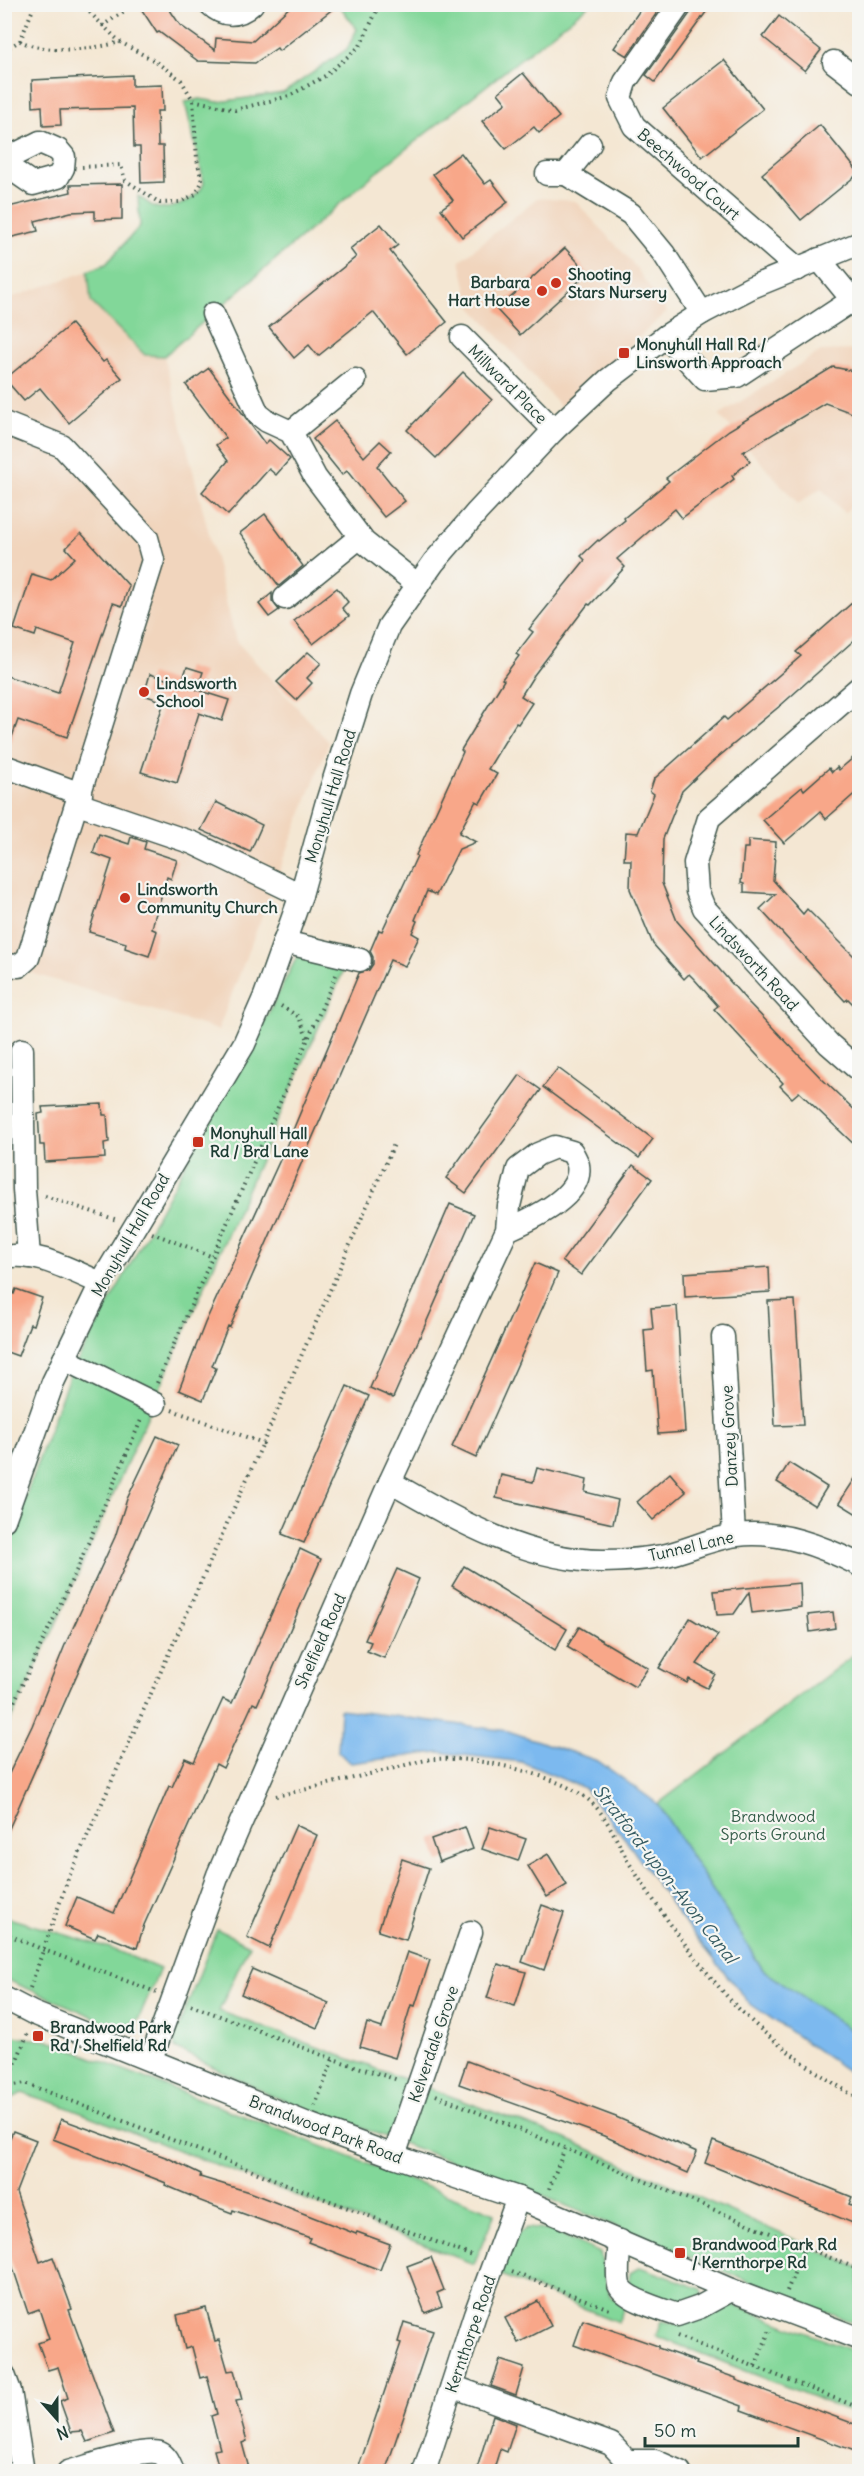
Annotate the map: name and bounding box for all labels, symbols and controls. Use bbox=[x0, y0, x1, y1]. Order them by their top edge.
street label: Beechwood Court bbox=[634, 124, 745, 224]
place label: Shooting Stars Nursery bbox=[568, 264, 667, 303]
place label: Barbara Hart House bbox=[448, 272, 530, 310]
marker: Shooting Stars Nursery bbox=[549, 276, 563, 290]
marker: Barbara Hart House bbox=[535, 284, 549, 298]
place label: Monyhull Hall Rd / Linsworth Approach bbox=[636, 334, 782, 373]
street label: Millward Place bbox=[464, 340, 552, 428]
marker: Monyhull Hall Rd / Linsworth Approach bbox=[617, 346, 631, 360]
place label: Lindsworth School bbox=[156, 673, 237, 711]
marker: Lindsworth School bbox=[137, 685, 151, 699]
street label: Monyhull Hall Road bbox=[300, 727, 360, 865]
place label: Lindsworth Community Church bbox=[137, 879, 278, 918]
marker: Lindsworth Community Church bbox=[118, 891, 132, 905]
street label: Lindsworth Road bbox=[705, 911, 803, 1015]
place label: Monyhull Hall Rd / Brd Lane bbox=[210, 1123, 309, 1161]
marker: Monyhull Hall Rd / Brd Lane bbox=[191, 1135, 205, 1149]
street label: Monyhull Hall Road bbox=[87, 1170, 173, 1300]
street label: Danzey Grove bbox=[716, 1385, 742, 1487]
street label: Tunnel Lane bbox=[646, 1526, 736, 1566]
street label: Shelfield Road bbox=[290, 1590, 350, 1692]
water label: Stratford-upon-Avon Canal bbox=[588, 1780, 744, 1970]
park label: Brandwood Sports Ground bbox=[721, 1806, 825, 1844]
street label: Kelverdale Grove bbox=[404, 1983, 462, 2105]
place label: Brandwood Park Rd / Shelfield Rd bbox=[50, 2017, 171, 2055]
marker: Brandwood Park Rd / Shelfield Rd bbox=[31, 2029, 45, 2043]
street label: Brandwood Park Road bbox=[246, 2090, 406, 2168]
place label: Brandwood Park Rd / Kernthorpe Rd bbox=[692, 2234, 837, 2273]
marker: Brandwood Park Rd / Kernthorpe Rd bbox=[673, 2246, 687, 2260]
street label: Kernthorpe Road bbox=[441, 2273, 499, 2395]
north arrow bbox=[27, 2389, 87, 2449]
scale bar bbox=[645, 2410, 798, 2448]
text: 50 m bbox=[654, 2419, 696, 2442]
text: N bbox=[54, 2422, 71, 2444]

